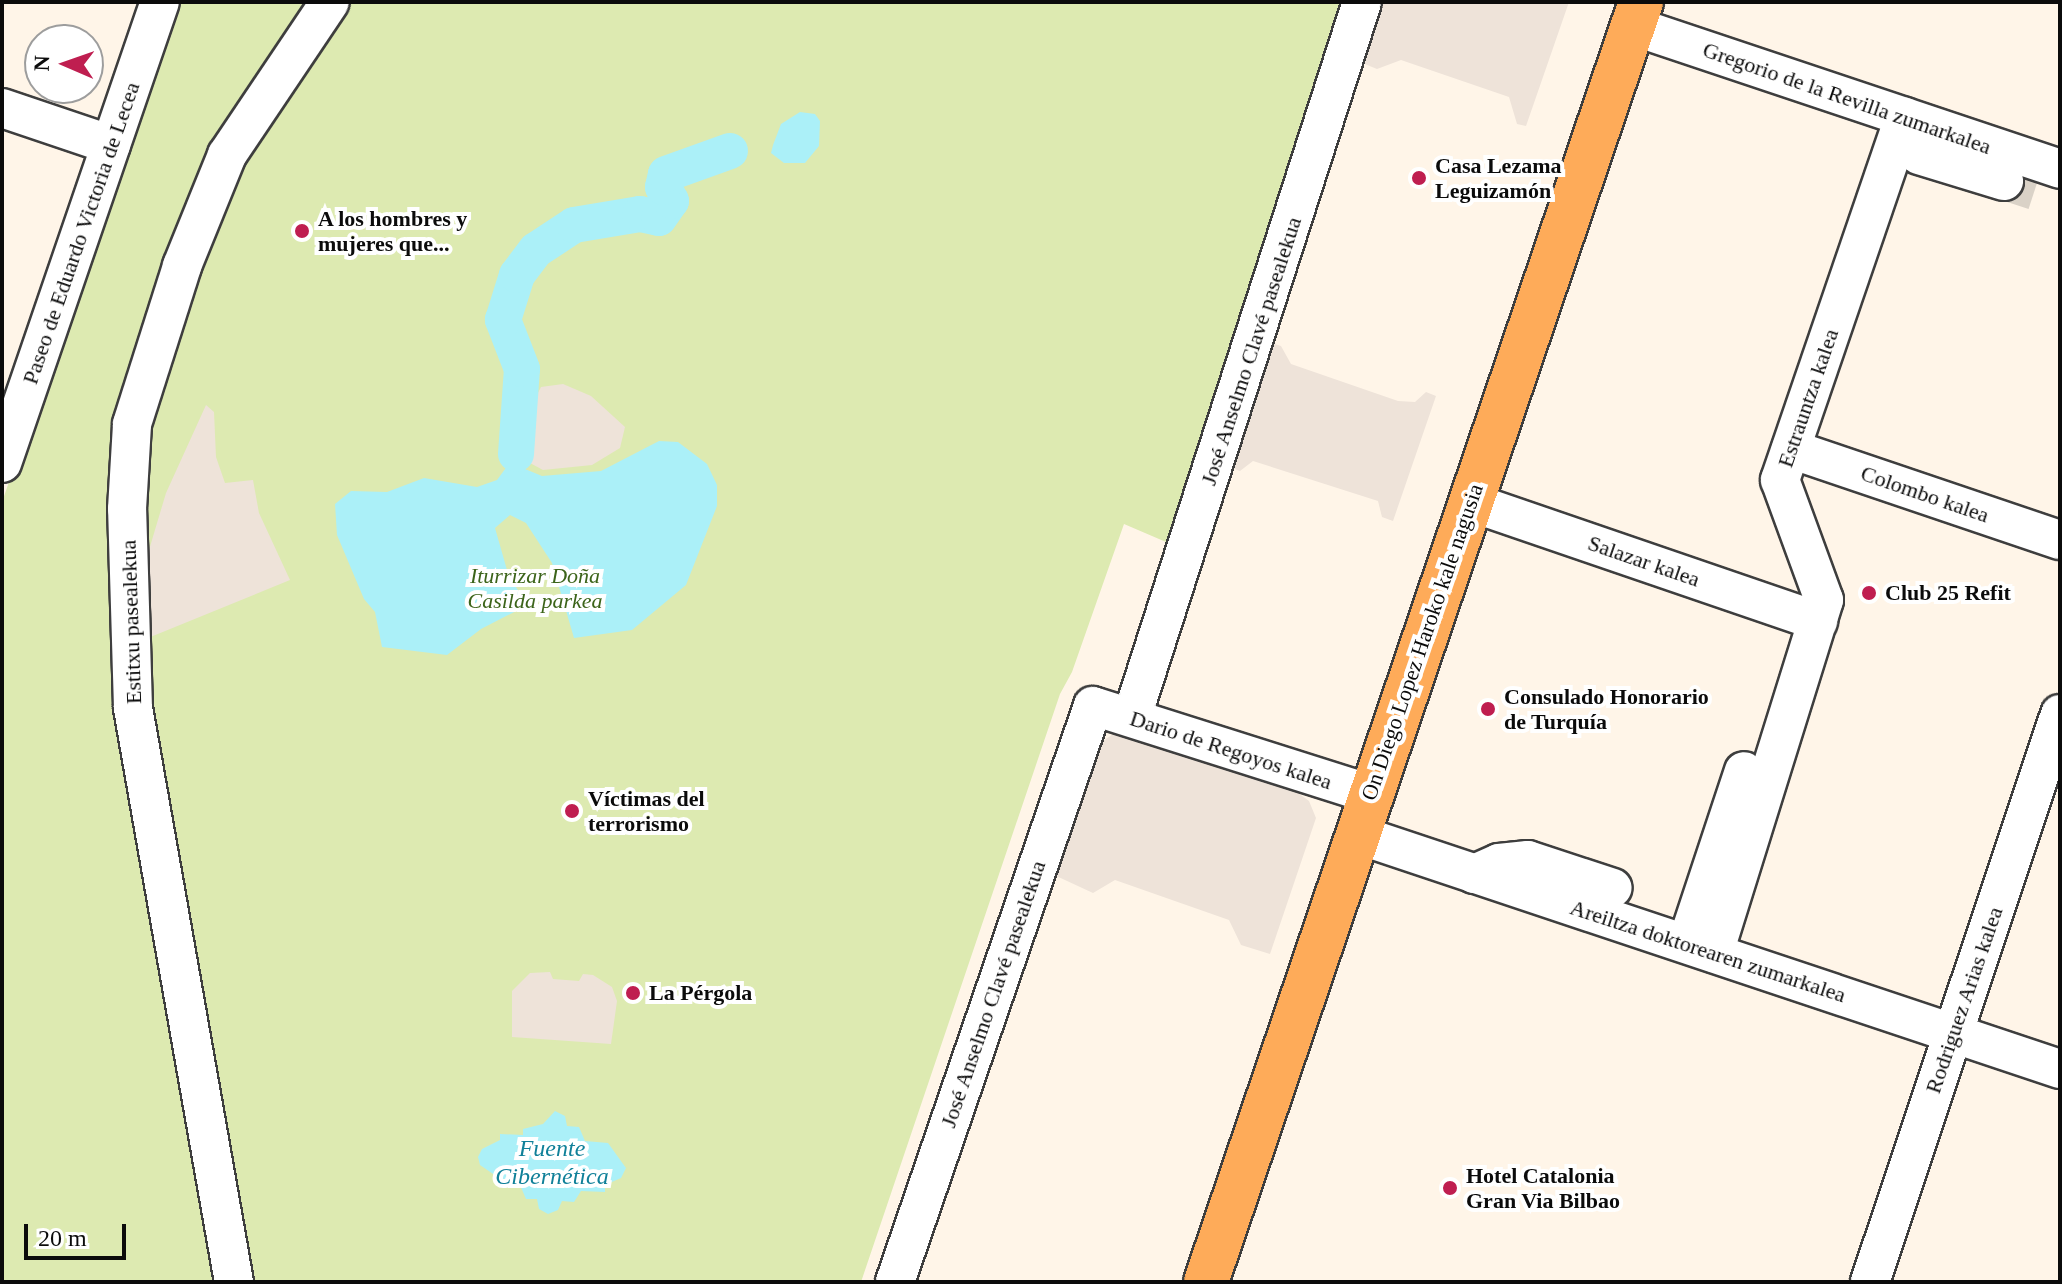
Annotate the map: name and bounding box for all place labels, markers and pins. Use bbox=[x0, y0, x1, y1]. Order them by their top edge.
place label: Casa Lezama Leguizamón bbox=[1435, 152, 1561, 204]
marker: Casa Lezama Leguizamón bbox=[1410, 169, 1428, 187]
place label: A los hombres y mujeres que... bbox=[318, 205, 469, 256]
marker: A los hombres y mujeres que... bbox=[293, 222, 311, 240]
place label: Club 25 Refit bbox=[1885, 580, 2011, 606]
marker: Club 25 Refit bbox=[1860, 584, 1878, 602]
place label: Consulado Honorario de Turquía bbox=[1504, 683, 1709, 734]
marker: Consulado Honorario de Turquía bbox=[1479, 700, 1497, 718]
place label: Víctimas del terrorismo bbox=[588, 785, 705, 836]
marker: Víctimas del terrorismo bbox=[563, 802, 581, 820]
place label: La Pérgola bbox=[649, 980, 752, 1006]
marker: La Pérgola bbox=[624, 984, 642, 1002]
place label: Hotel Catalonia Gran Via Bilbao bbox=[1466, 1162, 1620, 1214]
marker: Hotel Catalonia Gran Via Bilbao bbox=[1441, 1179, 1459, 1197]

